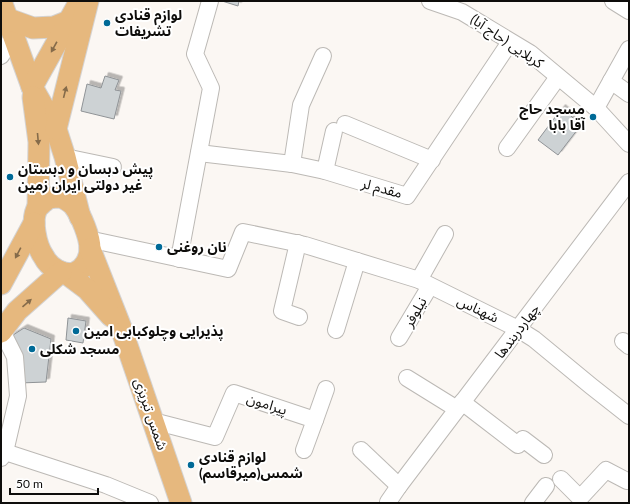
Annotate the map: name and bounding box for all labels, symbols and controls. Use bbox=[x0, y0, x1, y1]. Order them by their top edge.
place label: لوازم قنادی تشریفات bbox=[115, 6, 182, 40]
street label: کربلایی (حاج آبا) bbox=[466, 10, 547, 74]
marker: لوازم قنادی تشریفات bbox=[102, 18, 112, 28]
one-way arrow bbox=[50, 41, 57, 53]
one-way arrow bbox=[63, 85, 69, 98]
place label: مسجد حاج آقا بابا bbox=[519, 100, 585, 133]
marker: مسجد حاج آقا بابا bbox=[588, 112, 598, 122]
one-way arrow bbox=[35, 133, 42, 145]
place label: پیش دبسان و دبستان غیر دولتی ایران زمین bbox=[18, 160, 153, 194]
marker: پیش دبسان و دبستان غیر دولتی ایران زمین bbox=[5, 172, 15, 182]
street label: مقدم لر bbox=[358, 174, 404, 204]
place label: نان روغنی bbox=[167, 238, 227, 256]
marker: نان روغنی bbox=[154, 242, 164, 252]
one-way arrow bbox=[14, 247, 21, 259]
street label: شهناس bbox=[454, 291, 502, 327]
street label: نیلوفر bbox=[399, 294, 431, 331]
one-way arrow bbox=[21, 298, 32, 307]
street label: چهاردربندها bbox=[491, 300, 544, 362]
place label: پذیرایی وچلوکبابی امین bbox=[84, 322, 224, 341]
marker: پذیرایی وچلوکبابی امین bbox=[71, 326, 81, 336]
place label: مسجد شکلی bbox=[40, 340, 119, 357]
marker: مسجد شکلی bbox=[27, 344, 37, 354]
street label: شمس تبریزی bbox=[130, 376, 172, 452]
street label: پیرامون bbox=[244, 389, 290, 420]
place label: لوازم قنادی شمس(میرقاسم) bbox=[199, 448, 303, 484]
marker: لوازم قنادی شمس(میرقاسم) bbox=[186, 460, 196, 470]
scale bar bbox=[10, 470, 98, 496]
text: 50 m bbox=[16, 476, 43, 491]

